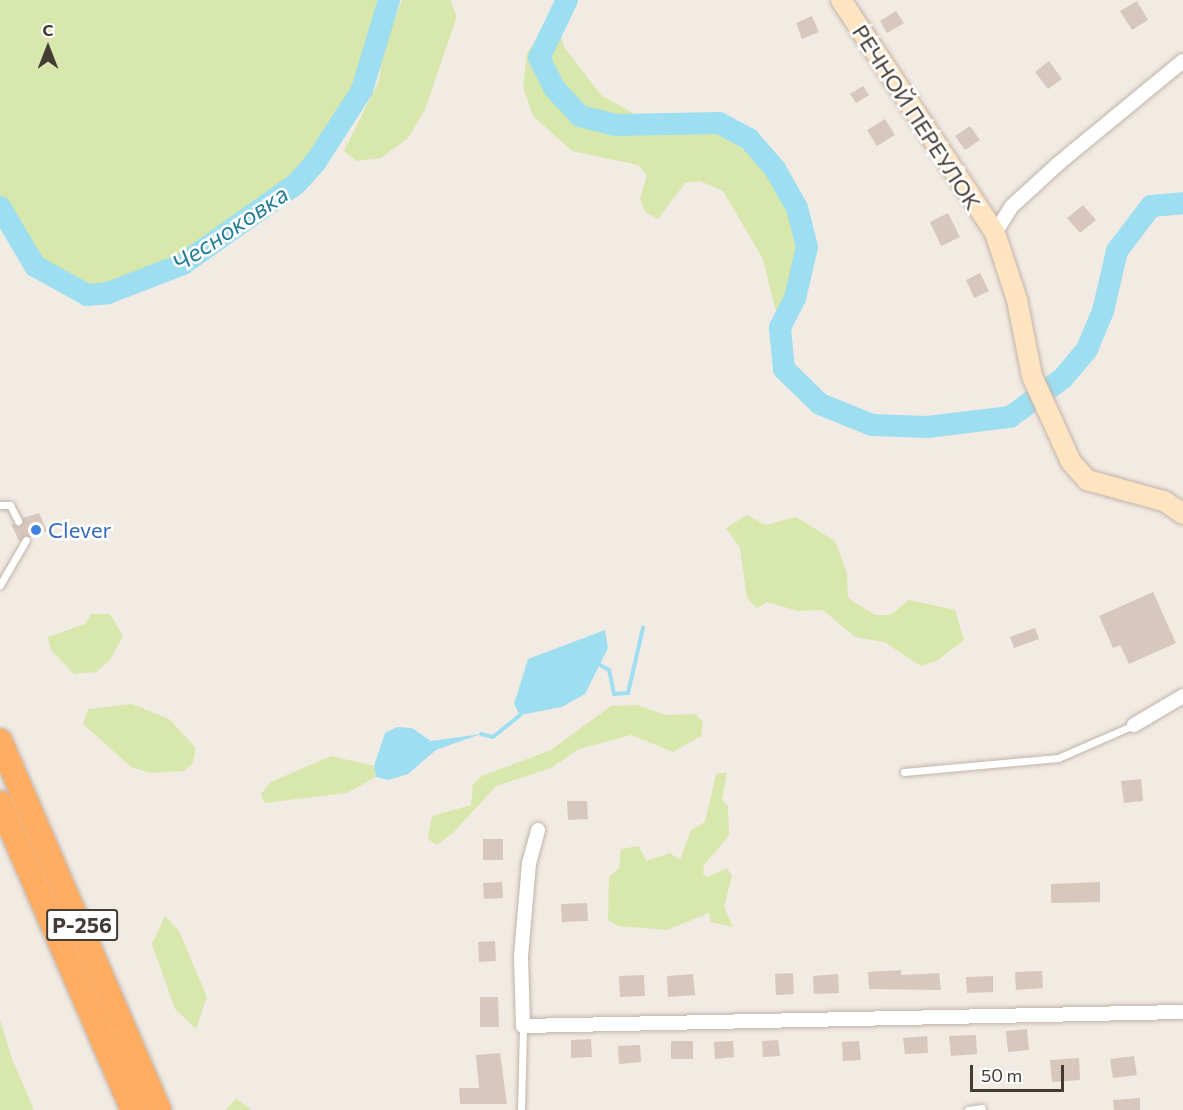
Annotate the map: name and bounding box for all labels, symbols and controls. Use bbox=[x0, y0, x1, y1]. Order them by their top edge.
north arrow bbox=[18, 18, 78, 78]
street label: РЕЧНОЙ ПЕРЕУЛОК bbox=[847, 19, 987, 215]
text: С bbox=[43, 20, 53, 39]
water label: Чесноковка bbox=[167, 179, 293, 277]
place label: Clever bbox=[48, 517, 111, 543]
marker: Clever bbox=[29, 523, 43, 537]
road number: Р-256 bbox=[46, 907, 118, 943]
scale bar bbox=[973, 1053, 1068, 1091]
text: 50 m bbox=[981, 1064, 1022, 1086]

